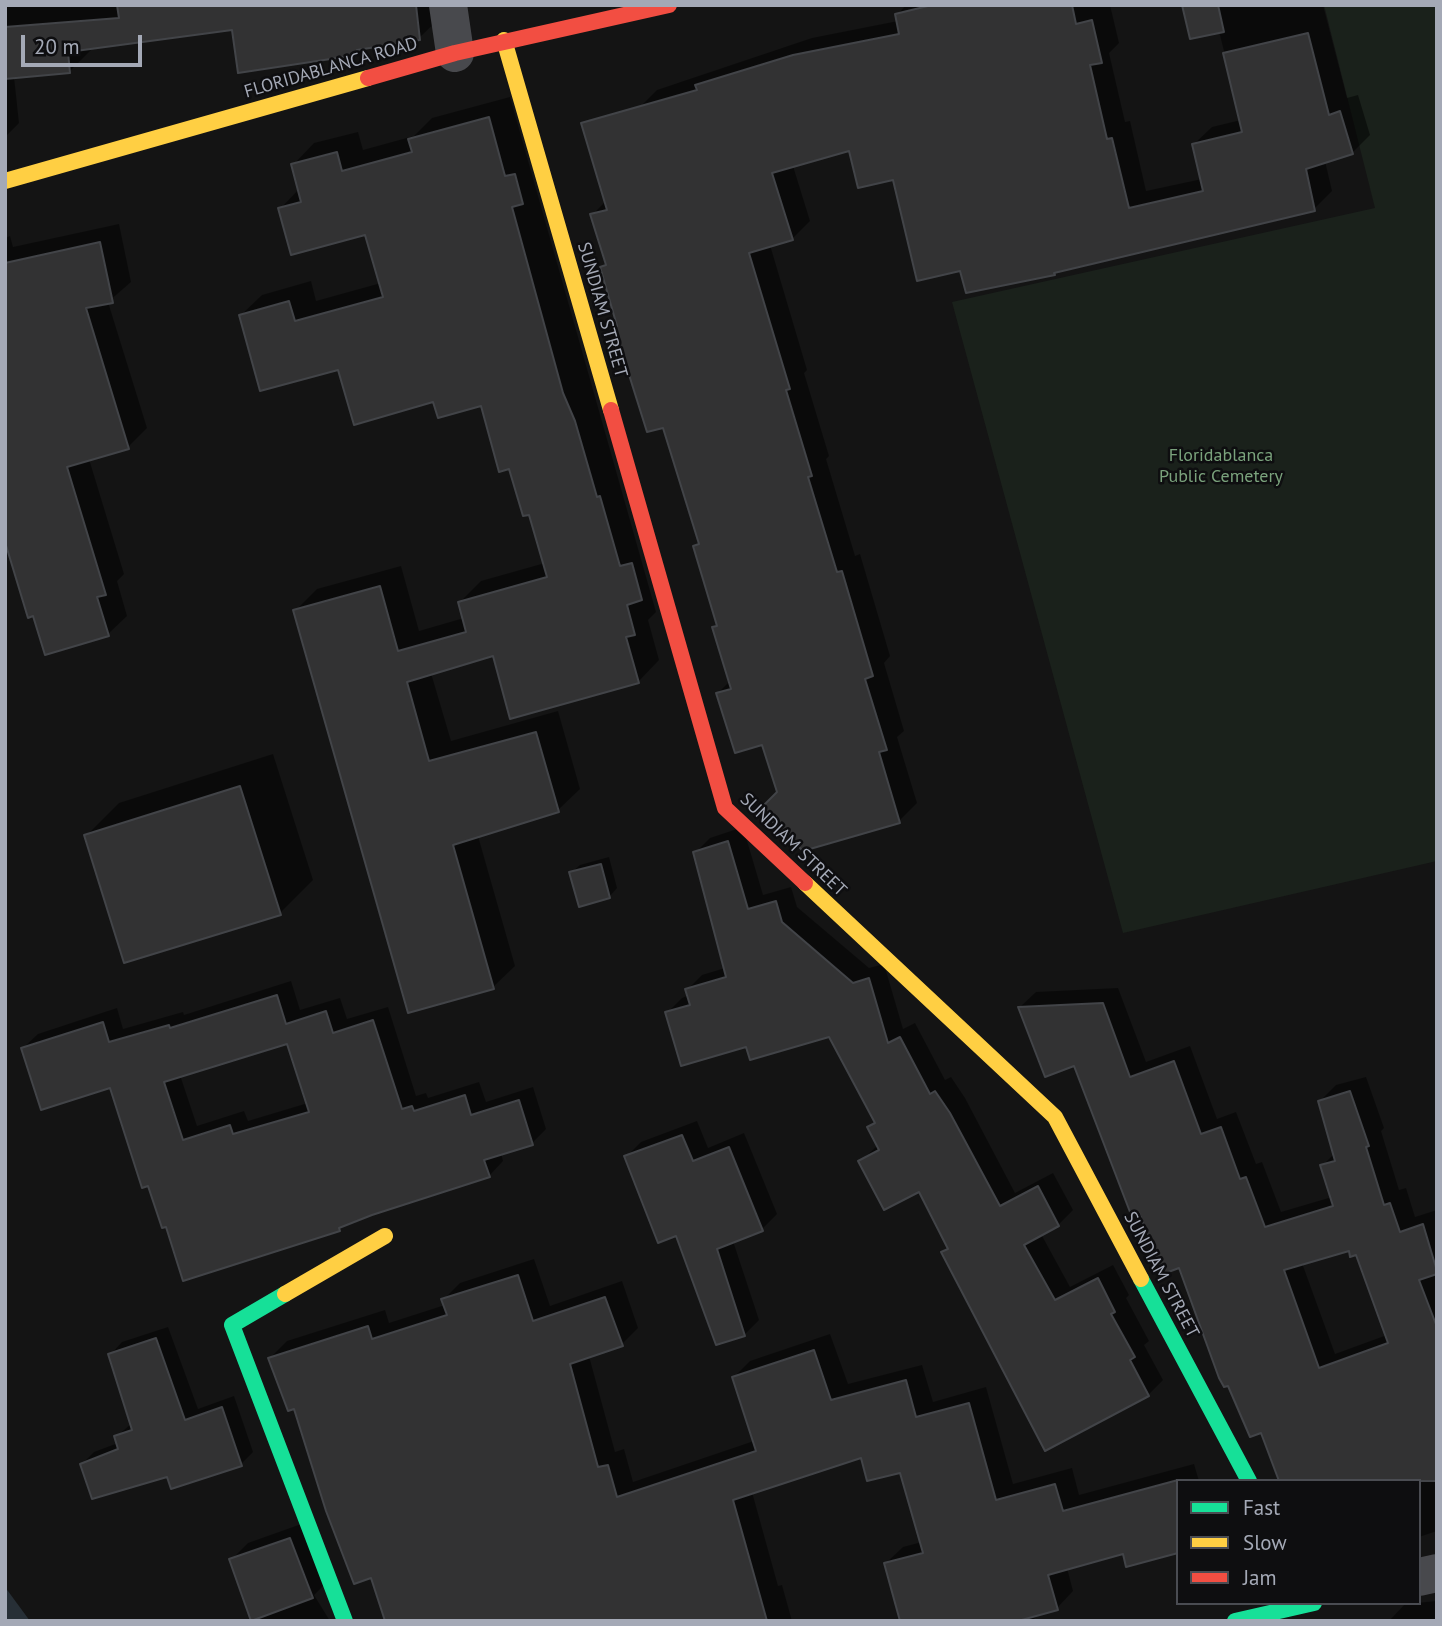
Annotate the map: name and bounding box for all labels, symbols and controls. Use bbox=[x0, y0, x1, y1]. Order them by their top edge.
scale bar bbox=[24, 21, 145, 65]
text: 20 m bbox=[34, 33, 80, 60]
street label: FLORIDABLANCA ROAD bbox=[242, 33, 420, 103]
street label: SUNDIAM STREET bbox=[572, 240, 632, 380]
park label: Floridablanca Public Cemetery bbox=[1159, 445, 1283, 488]
street label: SUNDIAM STREET bbox=[735, 789, 851, 901]
street label: SUNDIAM STREET bbox=[1119, 1208, 1203, 1342]
legend bbox=[1176, 1479, 1421, 1605]
text: Fast bbox=[1243, 1494, 1280, 1521]
text: Slow bbox=[1243, 1529, 1287, 1556]
text: Jam bbox=[1243, 1564, 1277, 1591]

